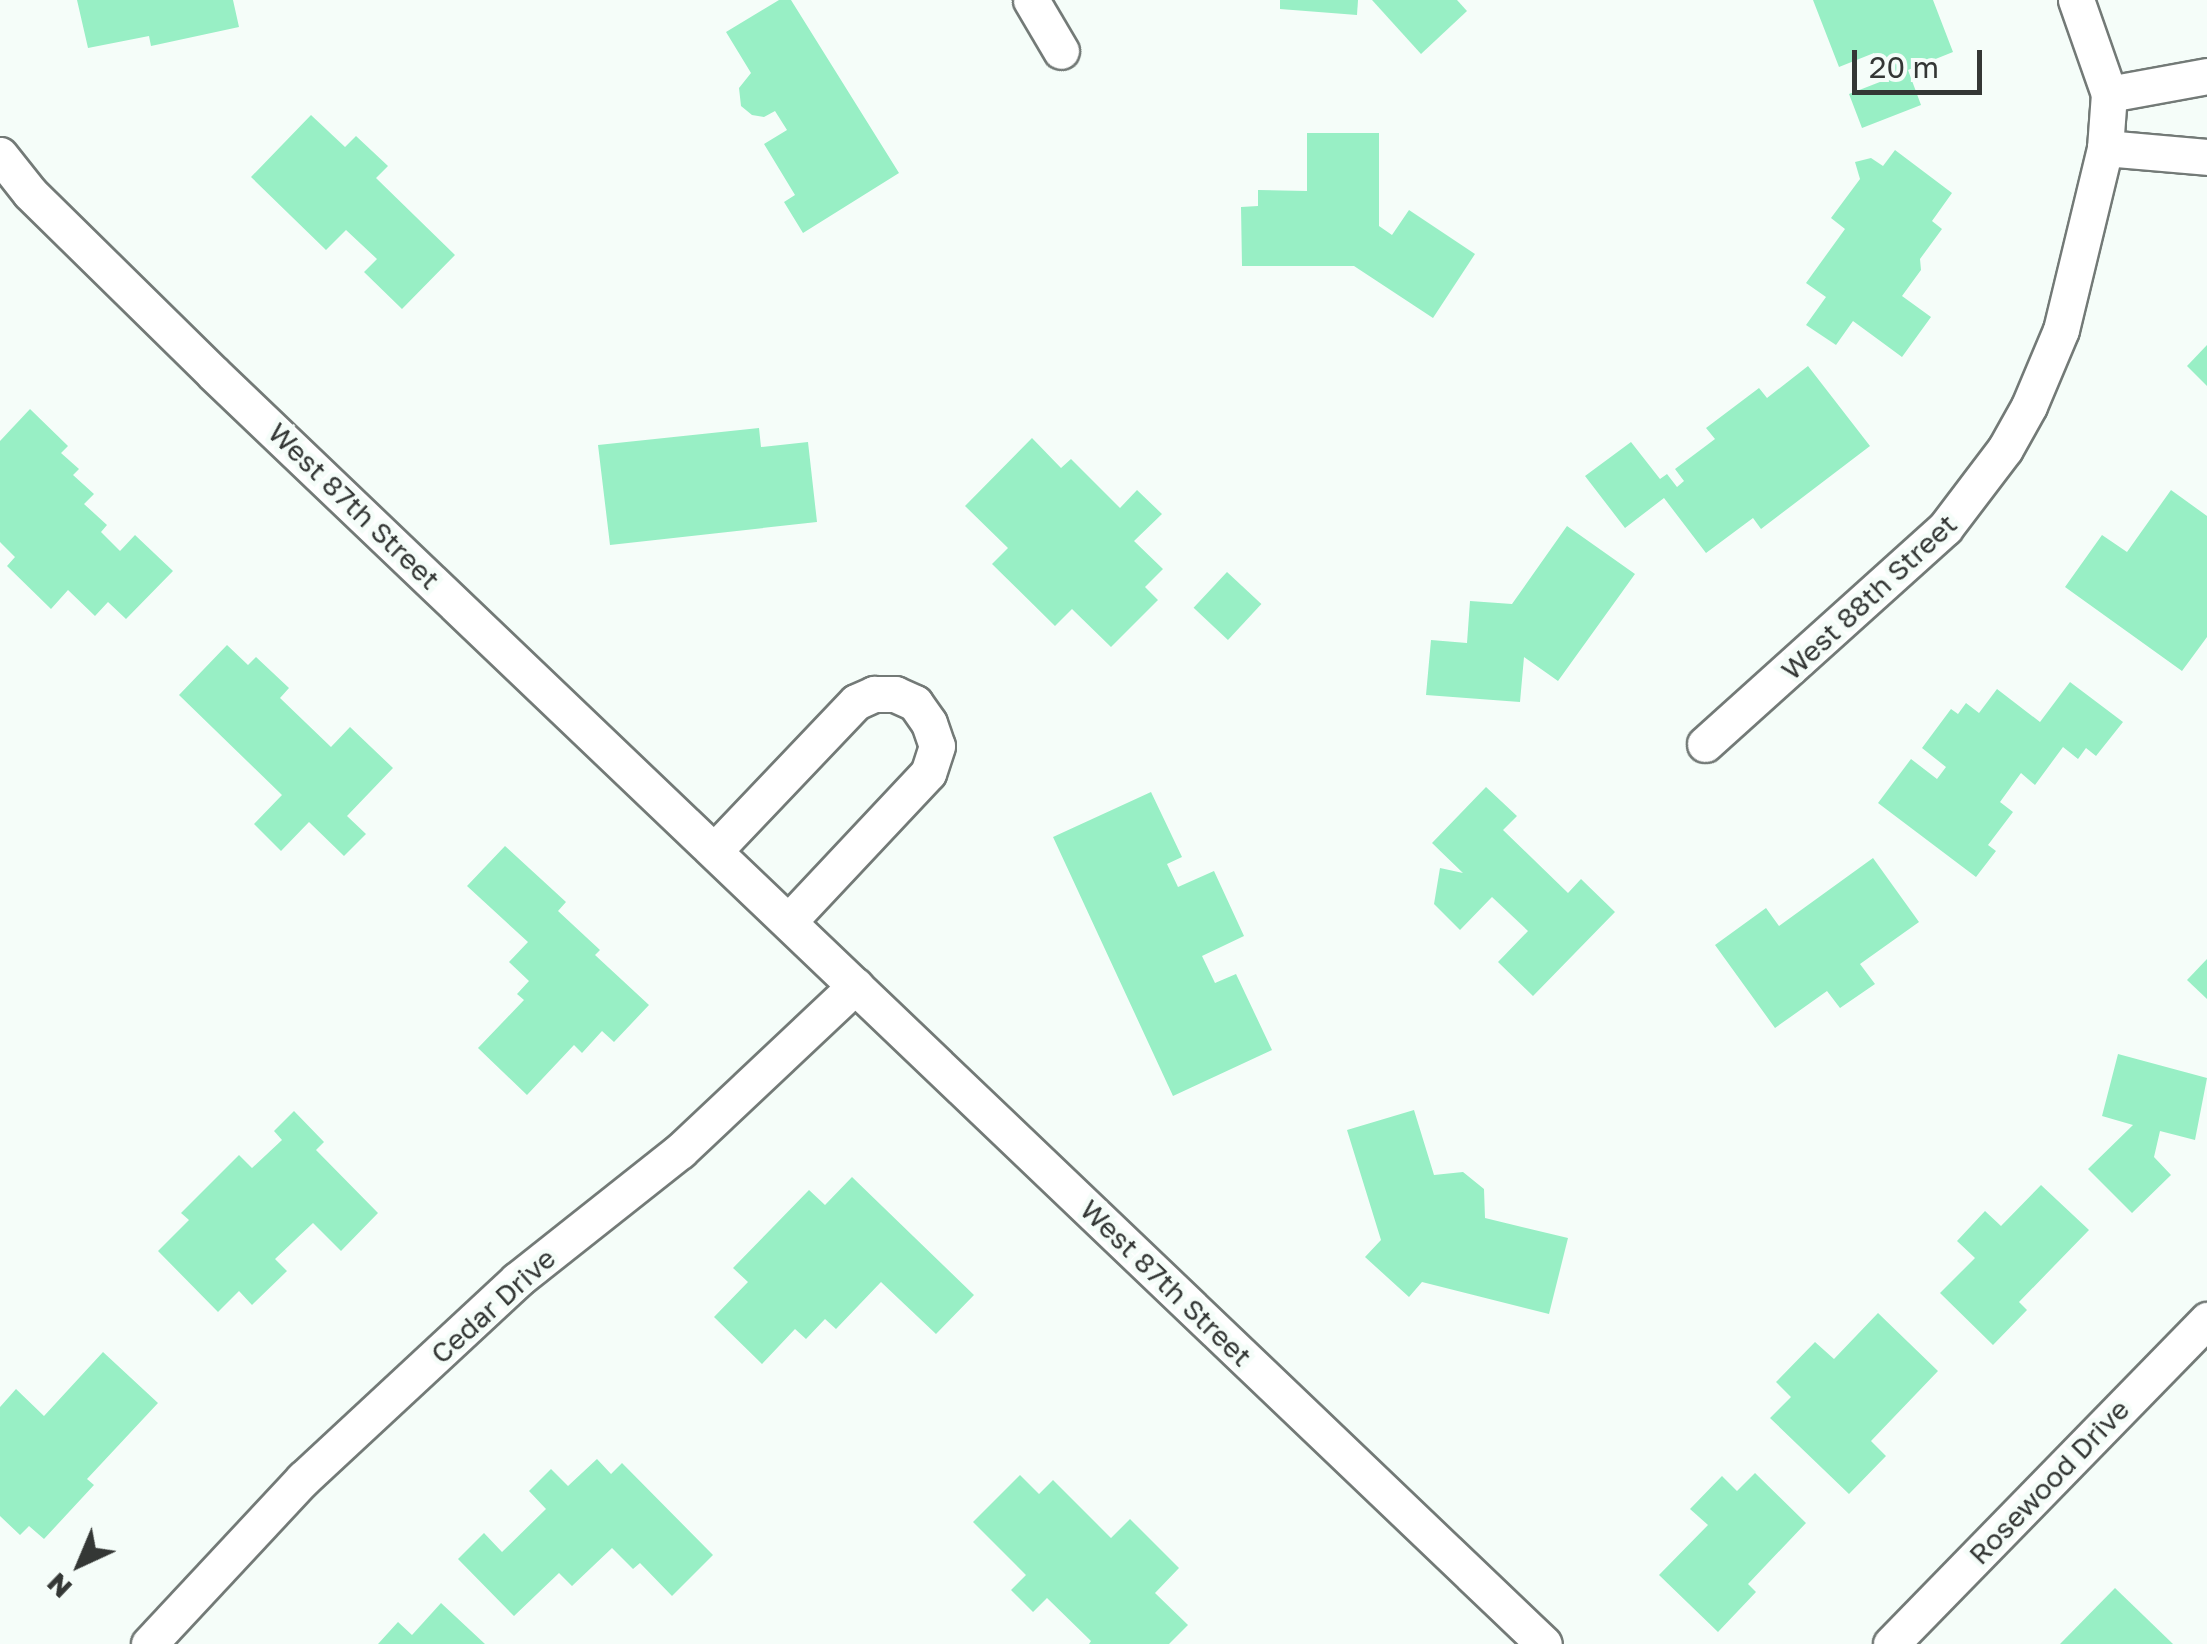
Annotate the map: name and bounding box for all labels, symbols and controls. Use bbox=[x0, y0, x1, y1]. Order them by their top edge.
scale bar bbox=[1857, 30, 1987, 92]
text: 20 m bbox=[1869, 49, 1939, 85]
street label: West 87th Street bbox=[261, 416, 447, 596]
street label: West 88th Street bbox=[1774, 507, 1964, 687]
street label: West 87th Street bbox=[1073, 1193, 1259, 1373]
street label: Cedar Drive bbox=[424, 1241, 562, 1371]
street label: Rosewood Drive bbox=[1962, 1393, 2136, 1571]
north arrow bbox=[30, 1514, 130, 1614]
text: N bbox=[40, 1567, 78, 1605]

